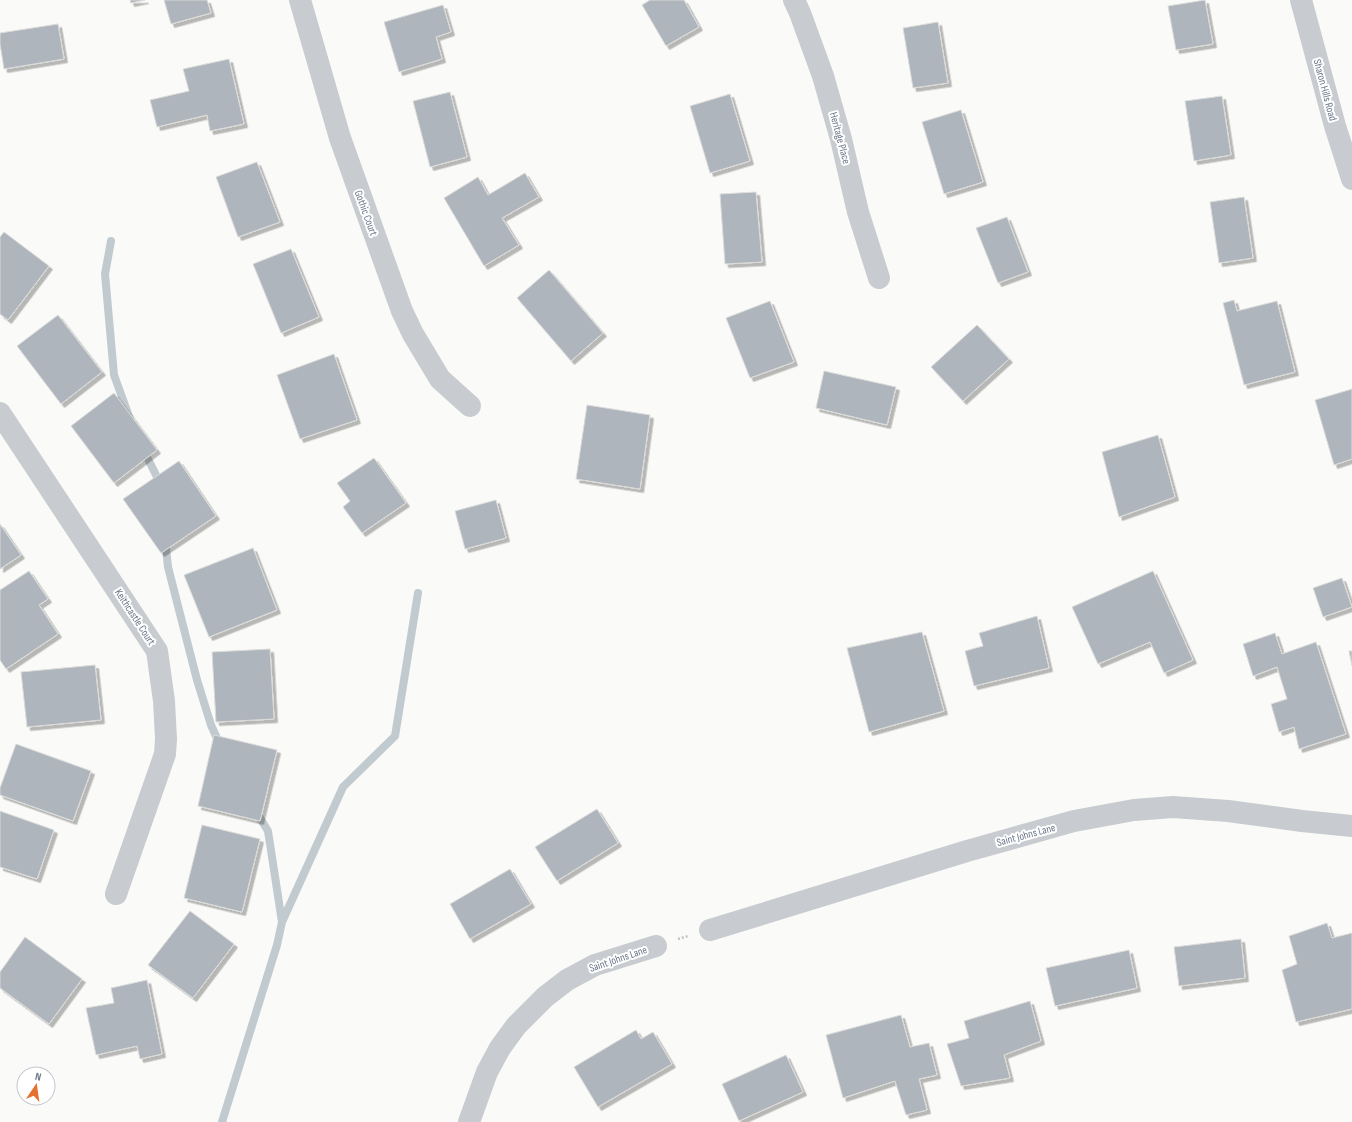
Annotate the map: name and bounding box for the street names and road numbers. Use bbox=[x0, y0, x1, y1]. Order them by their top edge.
street label: Sharon Hills Road bbox=[1311, 58, 1340, 123]
street label: Heritage Place bbox=[827, 111, 853, 165]
street label: Gothic Court bbox=[352, 189, 380, 238]
street label: Keithcastle Court bbox=[112, 586, 158, 648]
street label: Saint Johns Lane bbox=[995, 821, 1057, 849]
street label: Saint Johns Lane bbox=[587, 943, 649, 975]

